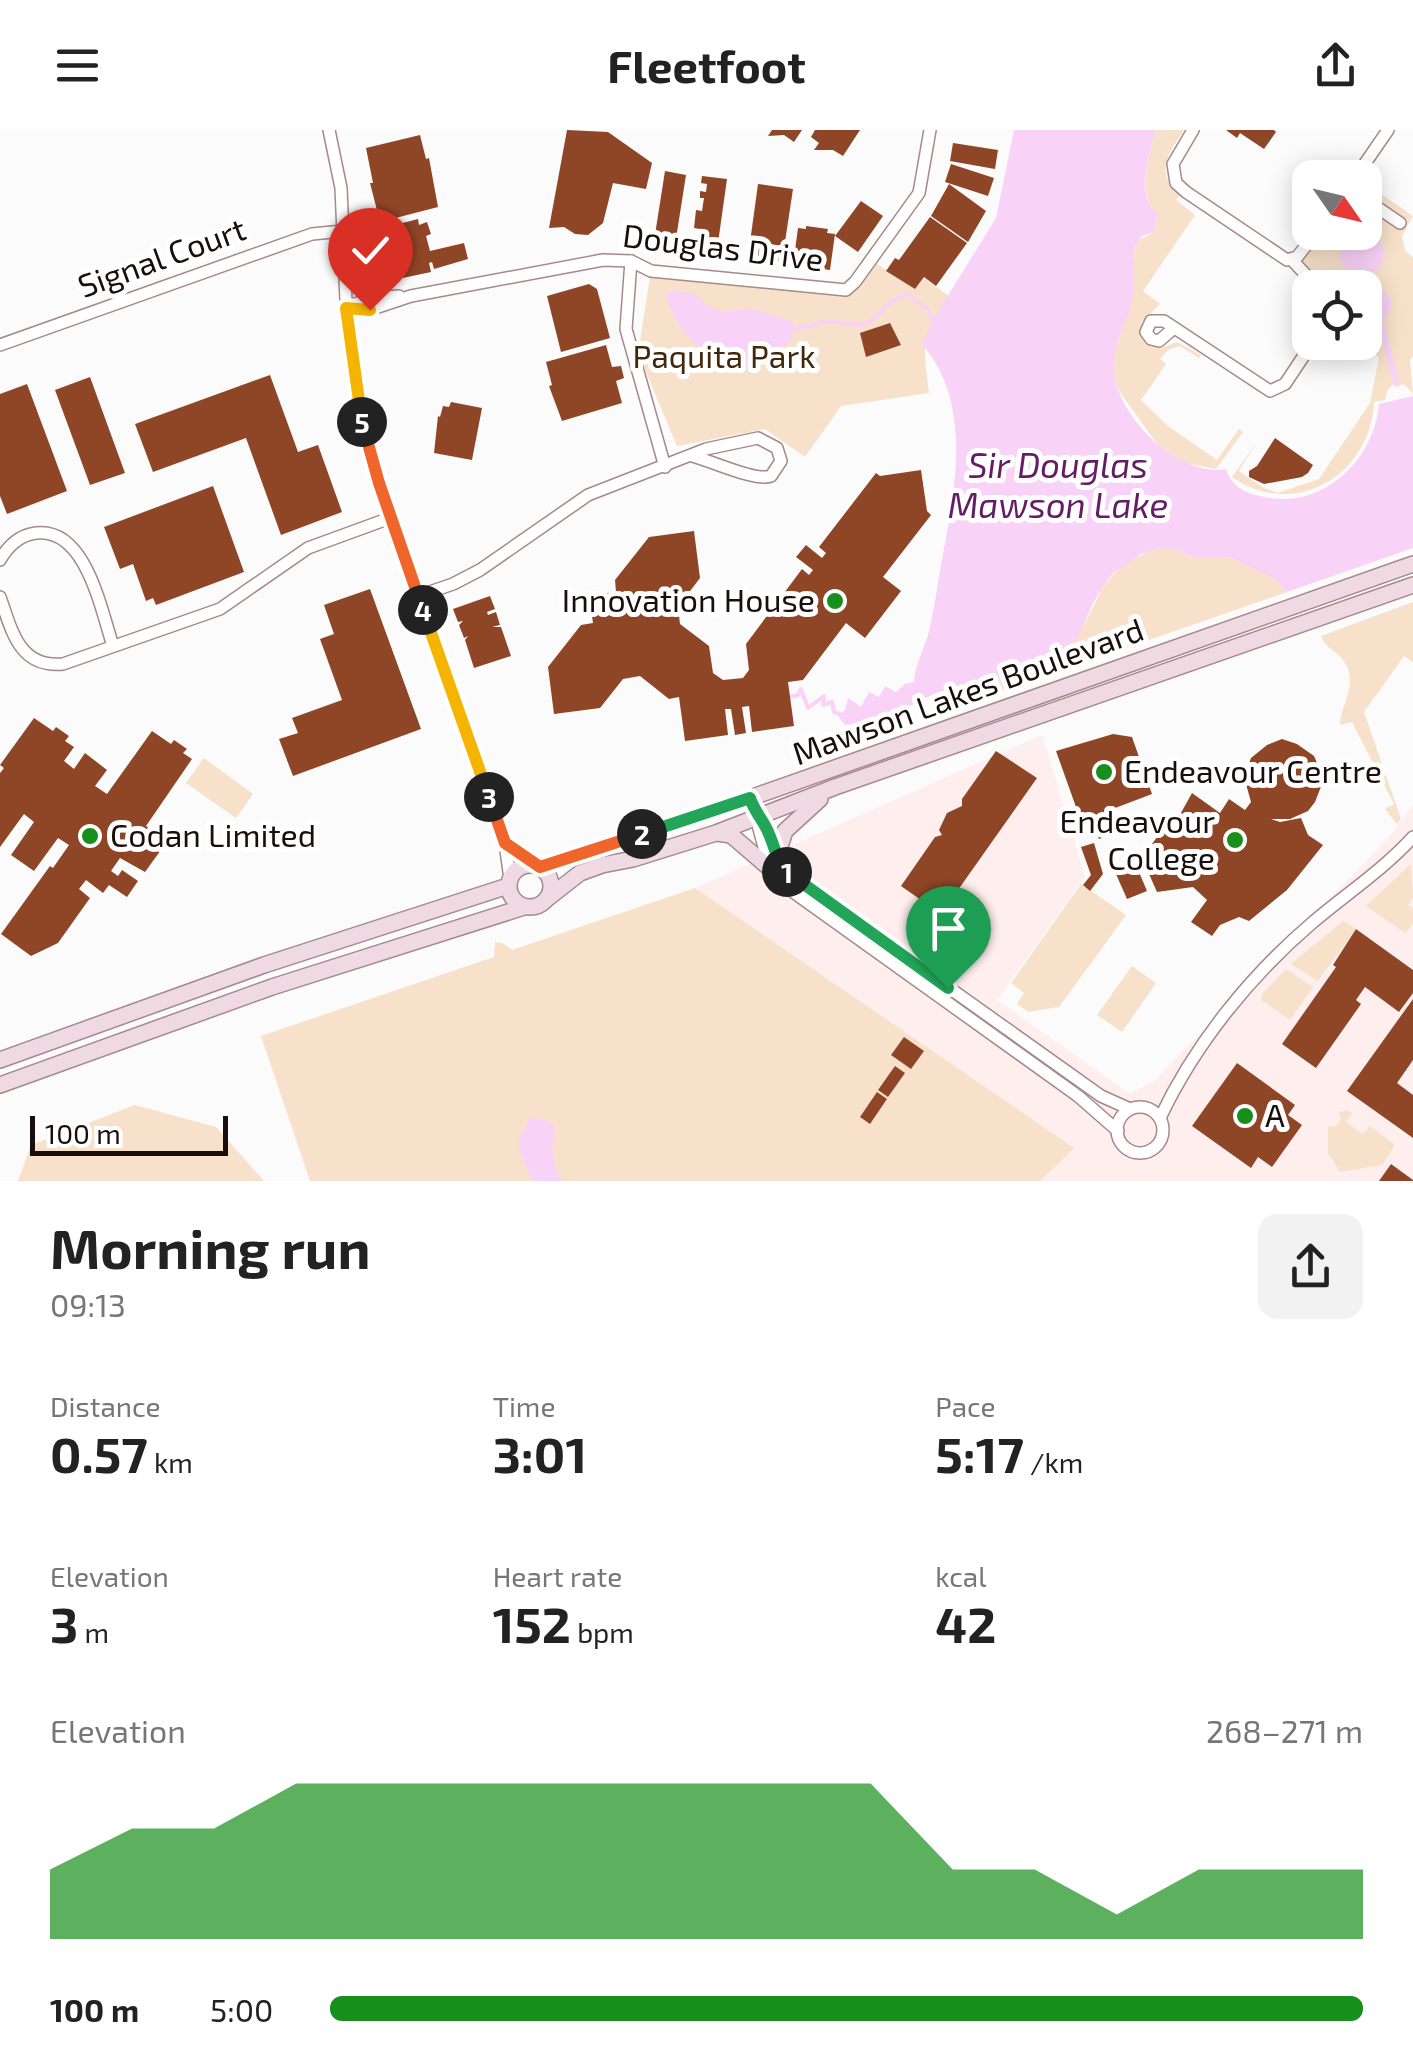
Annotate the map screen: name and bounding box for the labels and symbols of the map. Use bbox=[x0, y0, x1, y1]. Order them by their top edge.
north arrow bbox=[1292, 160, 1382, 250]
street label: Signal Court bbox=[72, 208, 250, 304]
pin bbox=[328, 208, 413, 311]
street label: Douglas Drive bbox=[621, 215, 826, 277]
park label: Paquita Park bbox=[632, 336, 816, 374]
pin: 5 bbox=[337, 397, 387, 447]
water label: Sir Douglas Mawson Lake bbox=[948, 443, 1168, 525]
place label: Innovation House bbox=[562, 580, 815, 618]
pin: 4 bbox=[398, 585, 448, 635]
marker: Innovation House bbox=[824, 590, 846, 612]
street label: Mawson Lakes Boulevard bbox=[787, 609, 1148, 771]
place label: Endeavour Centre bbox=[1124, 751, 1382, 789]
marker: Endeavour Centre bbox=[1093, 761, 1115, 783]
pin: 3 bbox=[464, 772, 514, 822]
place label: Endeavour College bbox=[1059, 801, 1215, 876]
pin: 2 bbox=[617, 809, 667, 859]
place label: Codan Limited bbox=[110, 815, 316, 853]
marker: Codan Limited bbox=[79, 825, 101, 847]
marker: Endeavour College bbox=[1224, 829, 1246, 851]
pin: 1 bbox=[762, 847, 812, 897]
pin bbox=[906, 886, 991, 989]
place label: A bbox=[1265, 1095, 1285, 1133]
marker: A bbox=[1234, 1105, 1256, 1127]
scale bar bbox=[30, 1111, 228, 1156]

